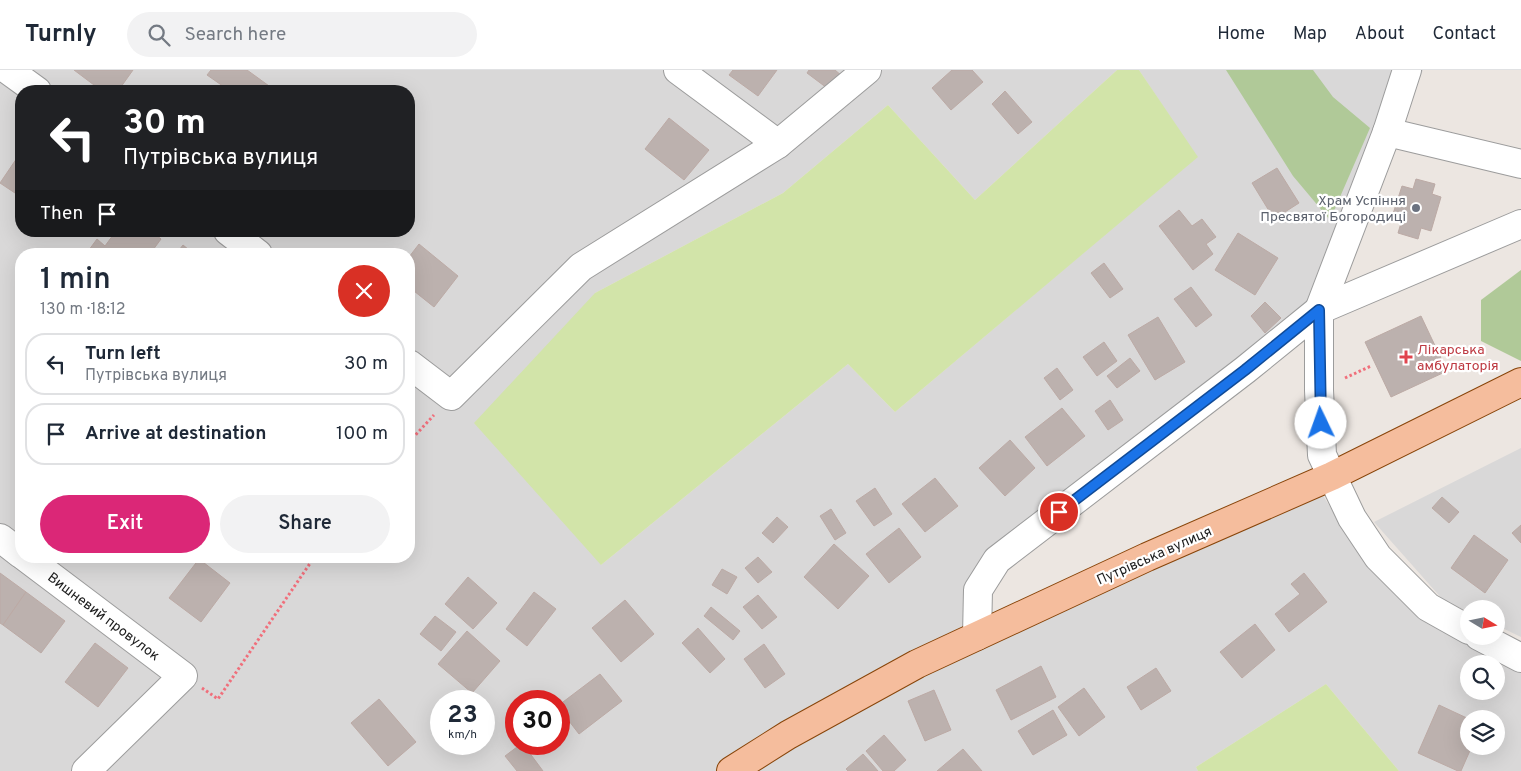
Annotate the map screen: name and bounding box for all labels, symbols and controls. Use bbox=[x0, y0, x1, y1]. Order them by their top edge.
search box bbox=[127, 12, 477, 57]
text: Turnly bbox=[25, 20, 97, 50]
icon: search bbox=[145, 21, 173, 49]
text: Search here bbox=[185, 23, 286, 47]
text: Home bbox=[1217, 23, 1265, 46]
text: Map bbox=[1293, 23, 1327, 46]
text: About bbox=[1355, 23, 1404, 46]
text: Contact bbox=[1432, 23, 1496, 46]
text: 30 m bbox=[123, 102, 206, 146]
icon: left bbox=[40, 105, 105, 170]
text: Путрівська вулиця bbox=[123, 145, 318, 172]
place label: Храм Успіння Пресвятої Богородиці bbox=[1260, 193, 1406, 226]
icon: arrive bbox=[93, 200, 121, 228]
text: Then bbox=[40, 202, 83, 226]
marker: Храм Успіння Пресвятої Богородиці bbox=[1410, 202, 1422, 214]
text: 1 min bbox=[40, 262, 111, 299]
button: close bbox=[338, 265, 390, 317]
text: 130 m · 18:12 bbox=[40, 300, 126, 320]
text: Turn left bbox=[85, 342, 161, 366]
place label: Лікарська амбулаторія bbox=[1417, 342, 1499, 375]
icon: left bbox=[42, 350, 70, 378]
marker: Лікарська амбулаторія bbox=[1399, 350, 1413, 364]
text: 30 m bbox=[344, 352, 388, 376]
text: Путрівська вулиця bbox=[85, 366, 227, 386]
position arrow bbox=[1294, 396, 1346, 448]
icon: arrive bbox=[42, 420, 70, 448]
text: Arrive at destination bbox=[85, 422, 266, 446]
text: 100 m bbox=[336, 422, 388, 446]
pin bbox=[1038, 491, 1080, 533]
button: Exit bbox=[40, 495, 210, 553]
button: Share bbox=[220, 495, 390, 553]
icon: arrive bbox=[1045, 498, 1073, 526]
street label: Путрівська вулиця bbox=[1094, 523, 1215, 589]
street label: Вишневий провулок bbox=[44, 569, 163, 665]
north arrow bbox=[1460, 600, 1505, 645]
map controls bbox=[1460, 600, 1505, 755]
button: search bbox=[1460, 655, 1505, 700]
speed limit sign: 30 bbox=[505, 690, 570, 755]
text: 23 bbox=[447, 700, 478, 732]
button: layers bbox=[1460, 710, 1505, 755]
text: km/h bbox=[448, 727, 477, 743]

